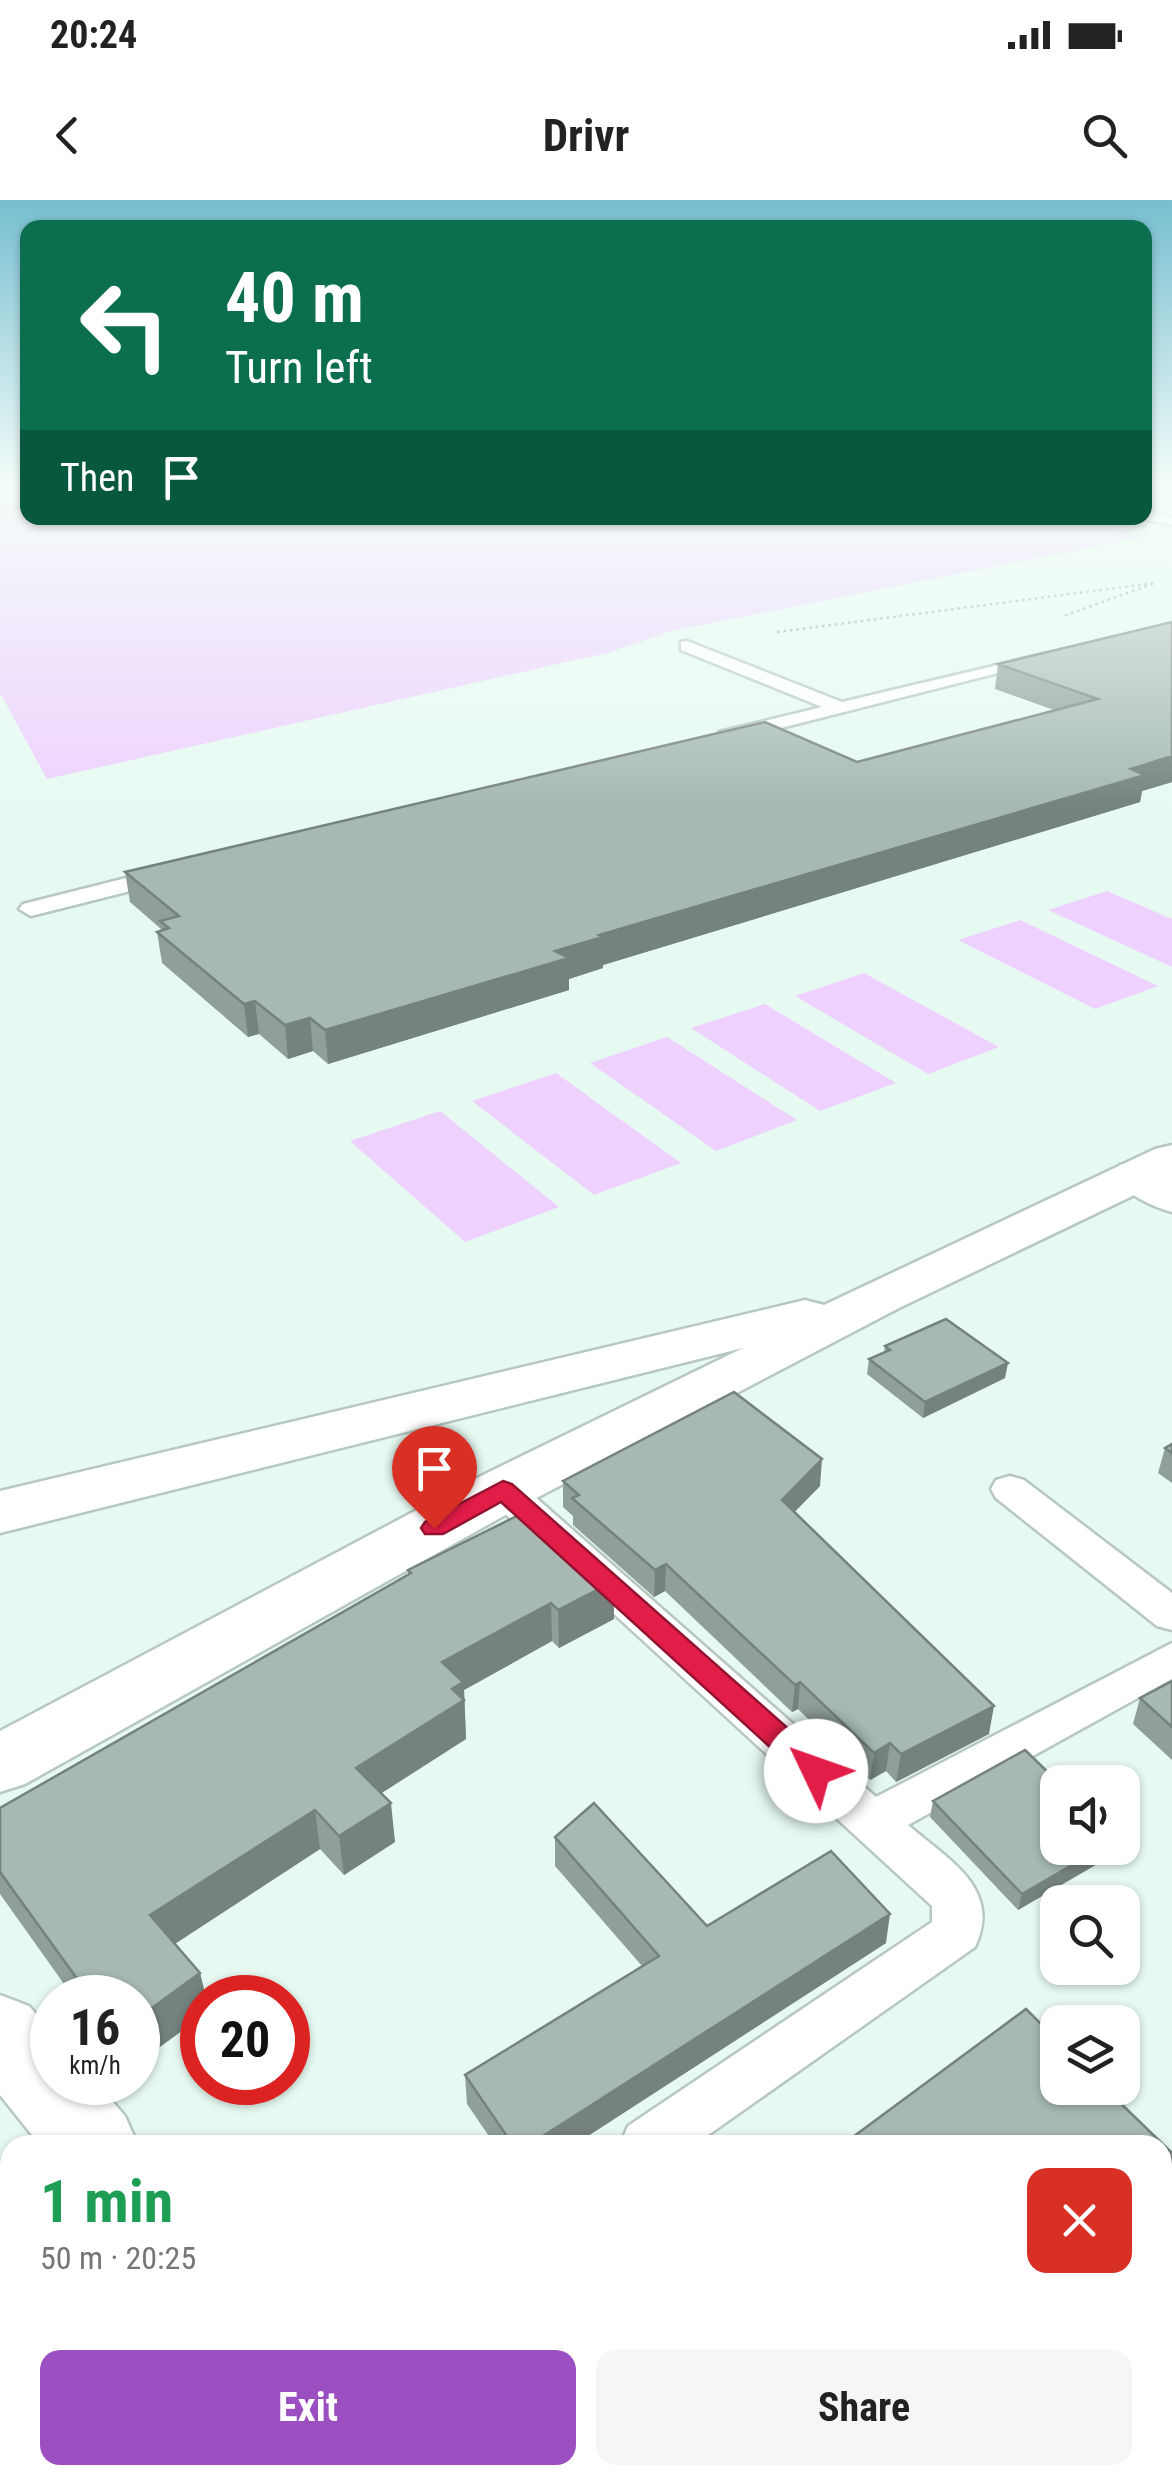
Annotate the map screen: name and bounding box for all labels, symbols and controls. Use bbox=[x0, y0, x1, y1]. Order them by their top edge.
text: 20:24 bbox=[50, 13, 137, 57]
icon: back bbox=[40, 108, 95, 163]
icon: search bbox=[1077, 108, 1132, 163]
text: Drivr bbox=[543, 109, 629, 162]
text: 40 m bbox=[225, 257, 364, 339]
icon: left bbox=[60, 260, 190, 390]
text: Turn left bbox=[225, 341, 373, 394]
icon: arrive bbox=[154, 450, 209, 505]
text: Then bbox=[60, 456, 134, 500]
pin bbox=[392, 1426, 477, 1529]
icon: arrive bbox=[407, 1441, 462, 1496]
position arrow bbox=[764, 1719, 868, 1823]
map controls bbox=[1040, 1765, 1140, 2105]
button: sound bbox=[1040, 1765, 1140, 1865]
button: search bbox=[1040, 1885, 1140, 1985]
speed limit sign: 20 bbox=[180, 1975, 310, 2105]
text: 16 bbox=[70, 1999, 120, 2057]
button: layers bbox=[1040, 2005, 1140, 2105]
text: km/h bbox=[69, 2051, 121, 2080]
text: 1 min bbox=[40, 2166, 173, 2237]
button: close bbox=[1027, 2168, 1132, 2273]
text: 50 m · 20:25 bbox=[40, 2239, 196, 2277]
button: Exit bbox=[40, 2350, 576, 2465]
button: Share bbox=[596, 2350, 1132, 2465]

